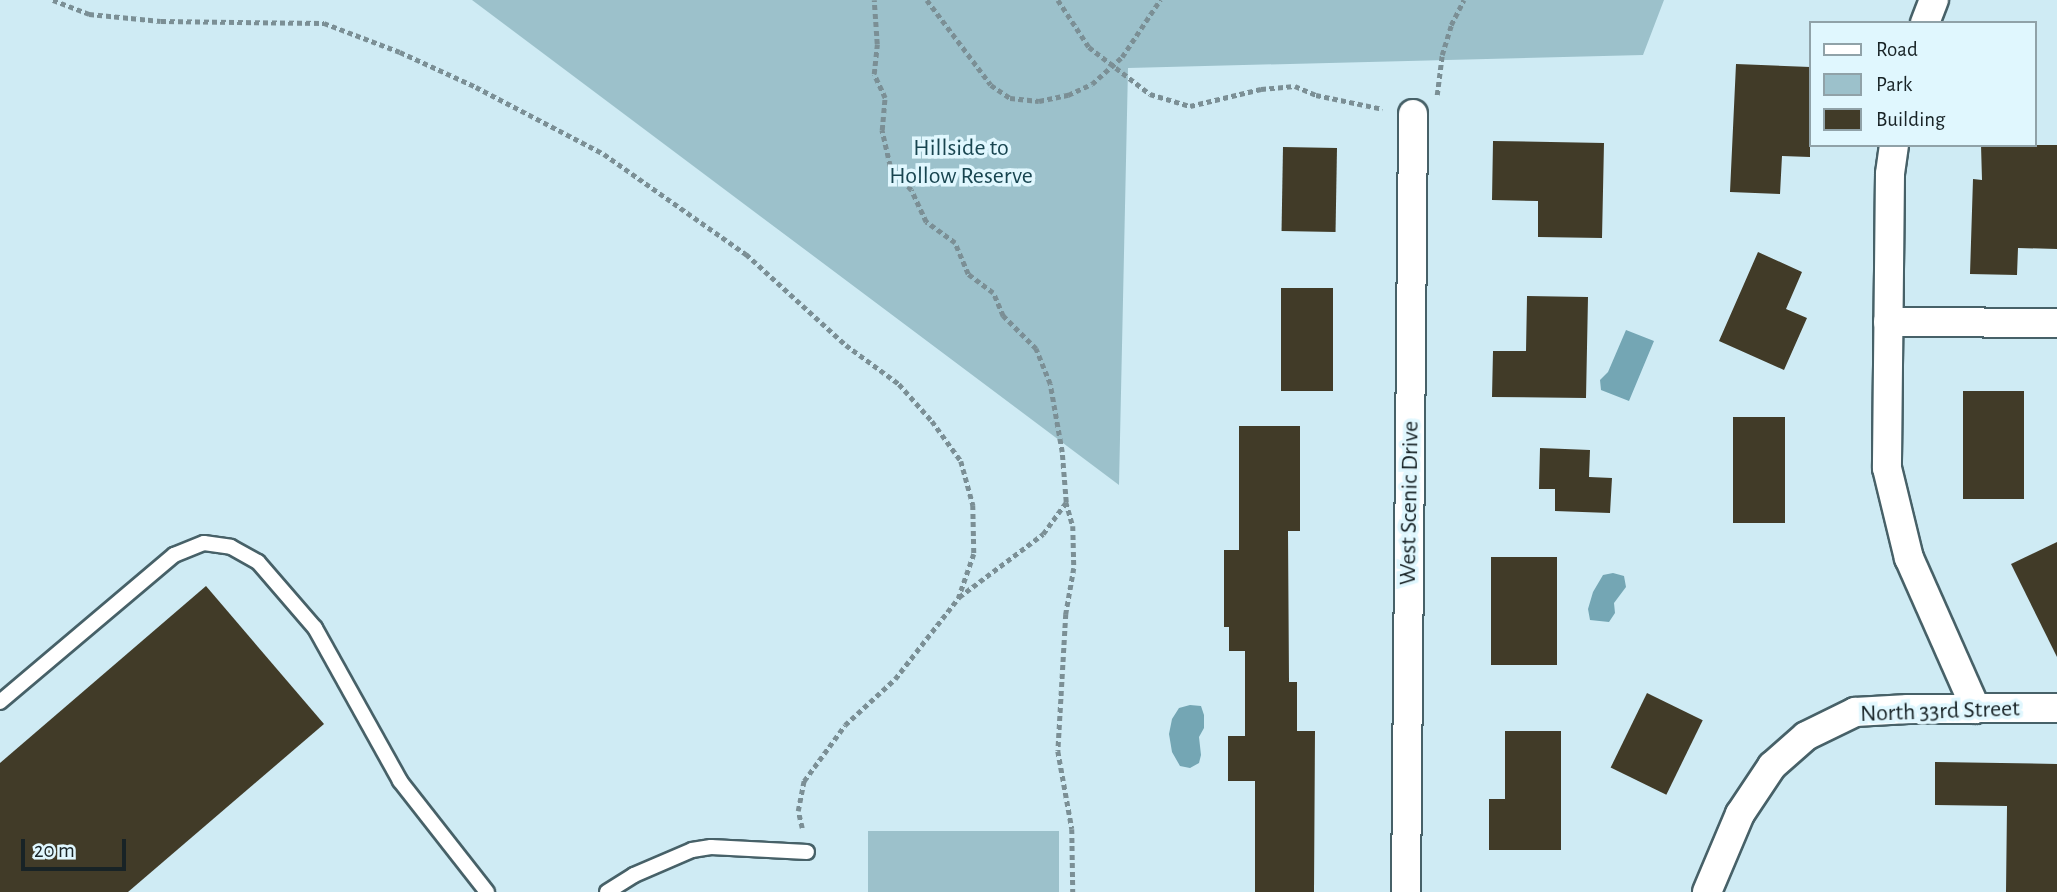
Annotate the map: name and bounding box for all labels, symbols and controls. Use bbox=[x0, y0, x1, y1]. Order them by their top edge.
legend bbox=[1808, 21, 2036, 147]
text: Road bbox=[1876, 39, 1918, 60]
text: Park bbox=[1876, 74, 1912, 95]
text: Building bbox=[1876, 109, 1945, 130]
park label: Hillside to Hollow Reserve bbox=[889, 135, 1033, 191]
street label: West Scenic Drive bbox=[1394, 421, 1426, 585]
street label: North 33rd Street bbox=[1860, 695, 2020, 729]
scale bar bbox=[24, 826, 130, 870]
text: 20 m bbox=[34, 840, 75, 861]

